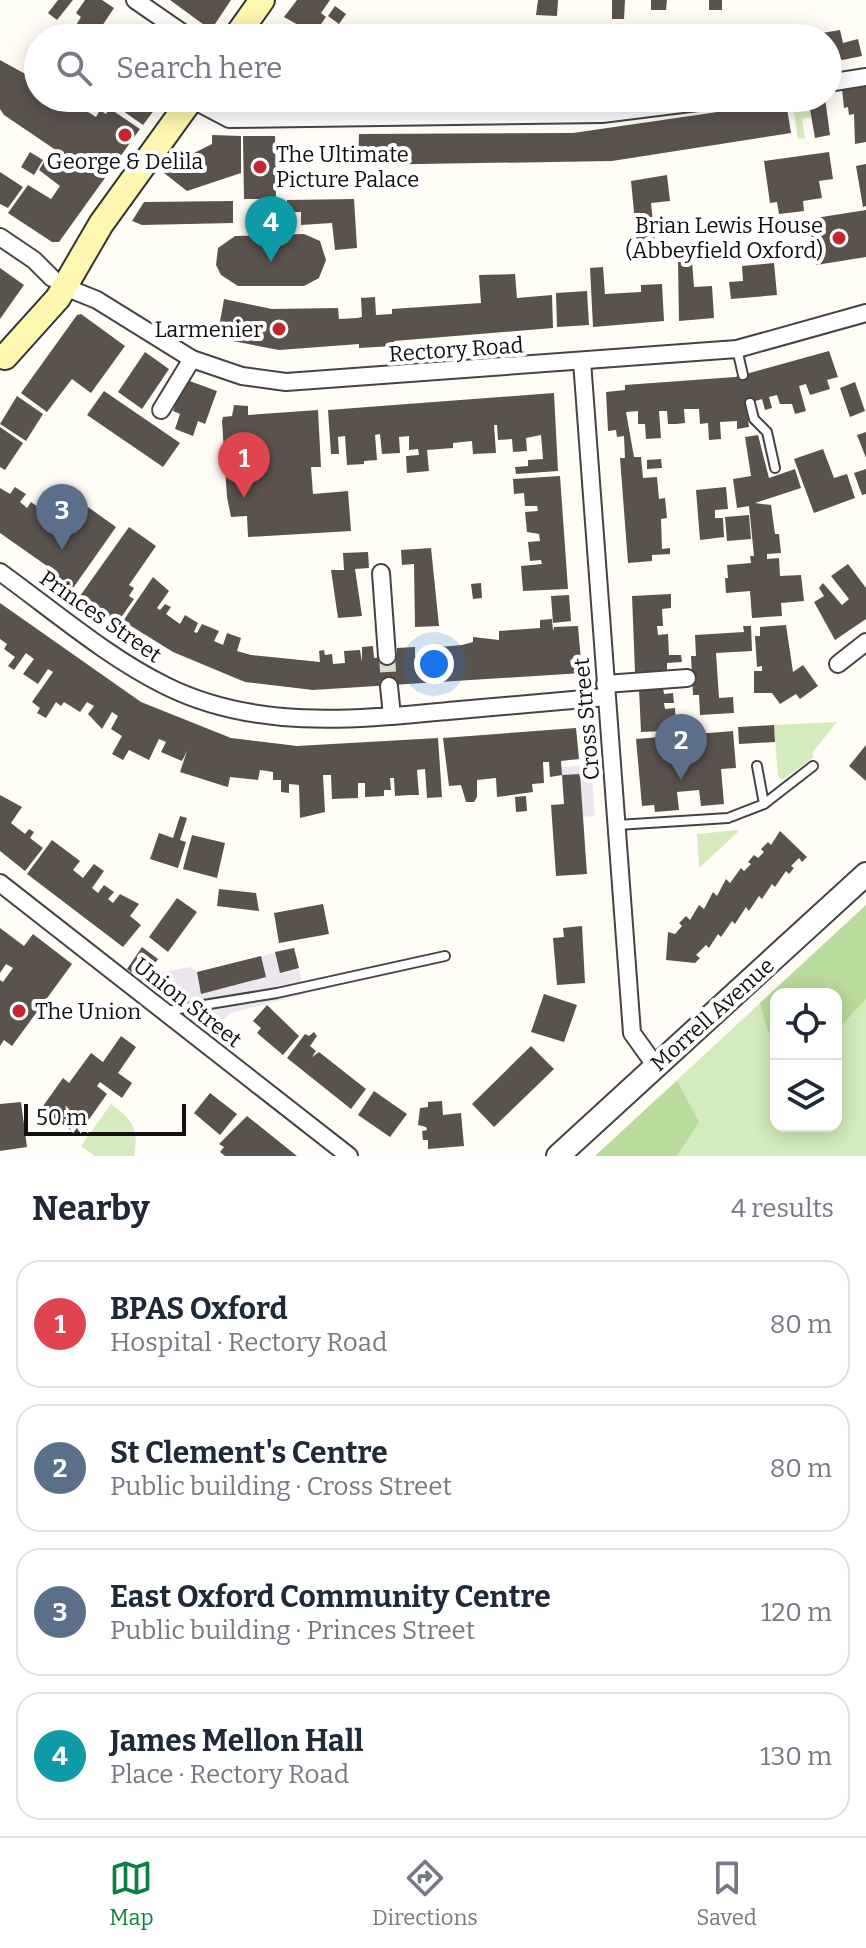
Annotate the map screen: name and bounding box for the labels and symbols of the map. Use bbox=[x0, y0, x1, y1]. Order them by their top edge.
marker: George & Delila bbox=[116, 126, 134, 144]
place label: The Ultimate Picture Palace bbox=[276, 141, 419, 193]
place label: George & Delila bbox=[47, 148, 203, 175]
marker: The Ultimate Picture Palace bbox=[251, 158, 269, 176]
pin: 4 bbox=[245, 196, 297, 262]
place label: Brian Lewis House (Abbeyfield Oxford) bbox=[625, 212, 823, 264]
marker: Brian Lewis House (Abbeyfield Oxford) bbox=[830, 229, 848, 247]
place label: Larmenier bbox=[154, 316, 263, 343]
marker: Larmenier bbox=[270, 320, 288, 338]
street label: Rectory Road bbox=[388, 331, 524, 368]
pin: 1 bbox=[218, 432, 270, 498]
pin: 3 bbox=[36, 484, 88, 550]
street label: Princes Street bbox=[34, 564, 167, 668]
your location bbox=[414, 644, 454, 684]
street label: Cross Street bbox=[568, 657, 605, 781]
pin: 2 bbox=[655, 714, 707, 780]
street label: Union Street bbox=[128, 952, 247, 1053]
street label: Morrell Avenue bbox=[645, 952, 780, 1077]
place label: The Union bbox=[35, 998, 141, 1025]
marker: The Union bbox=[10, 1002, 28, 1020]
scale bar bbox=[24, 1100, 186, 1136]

